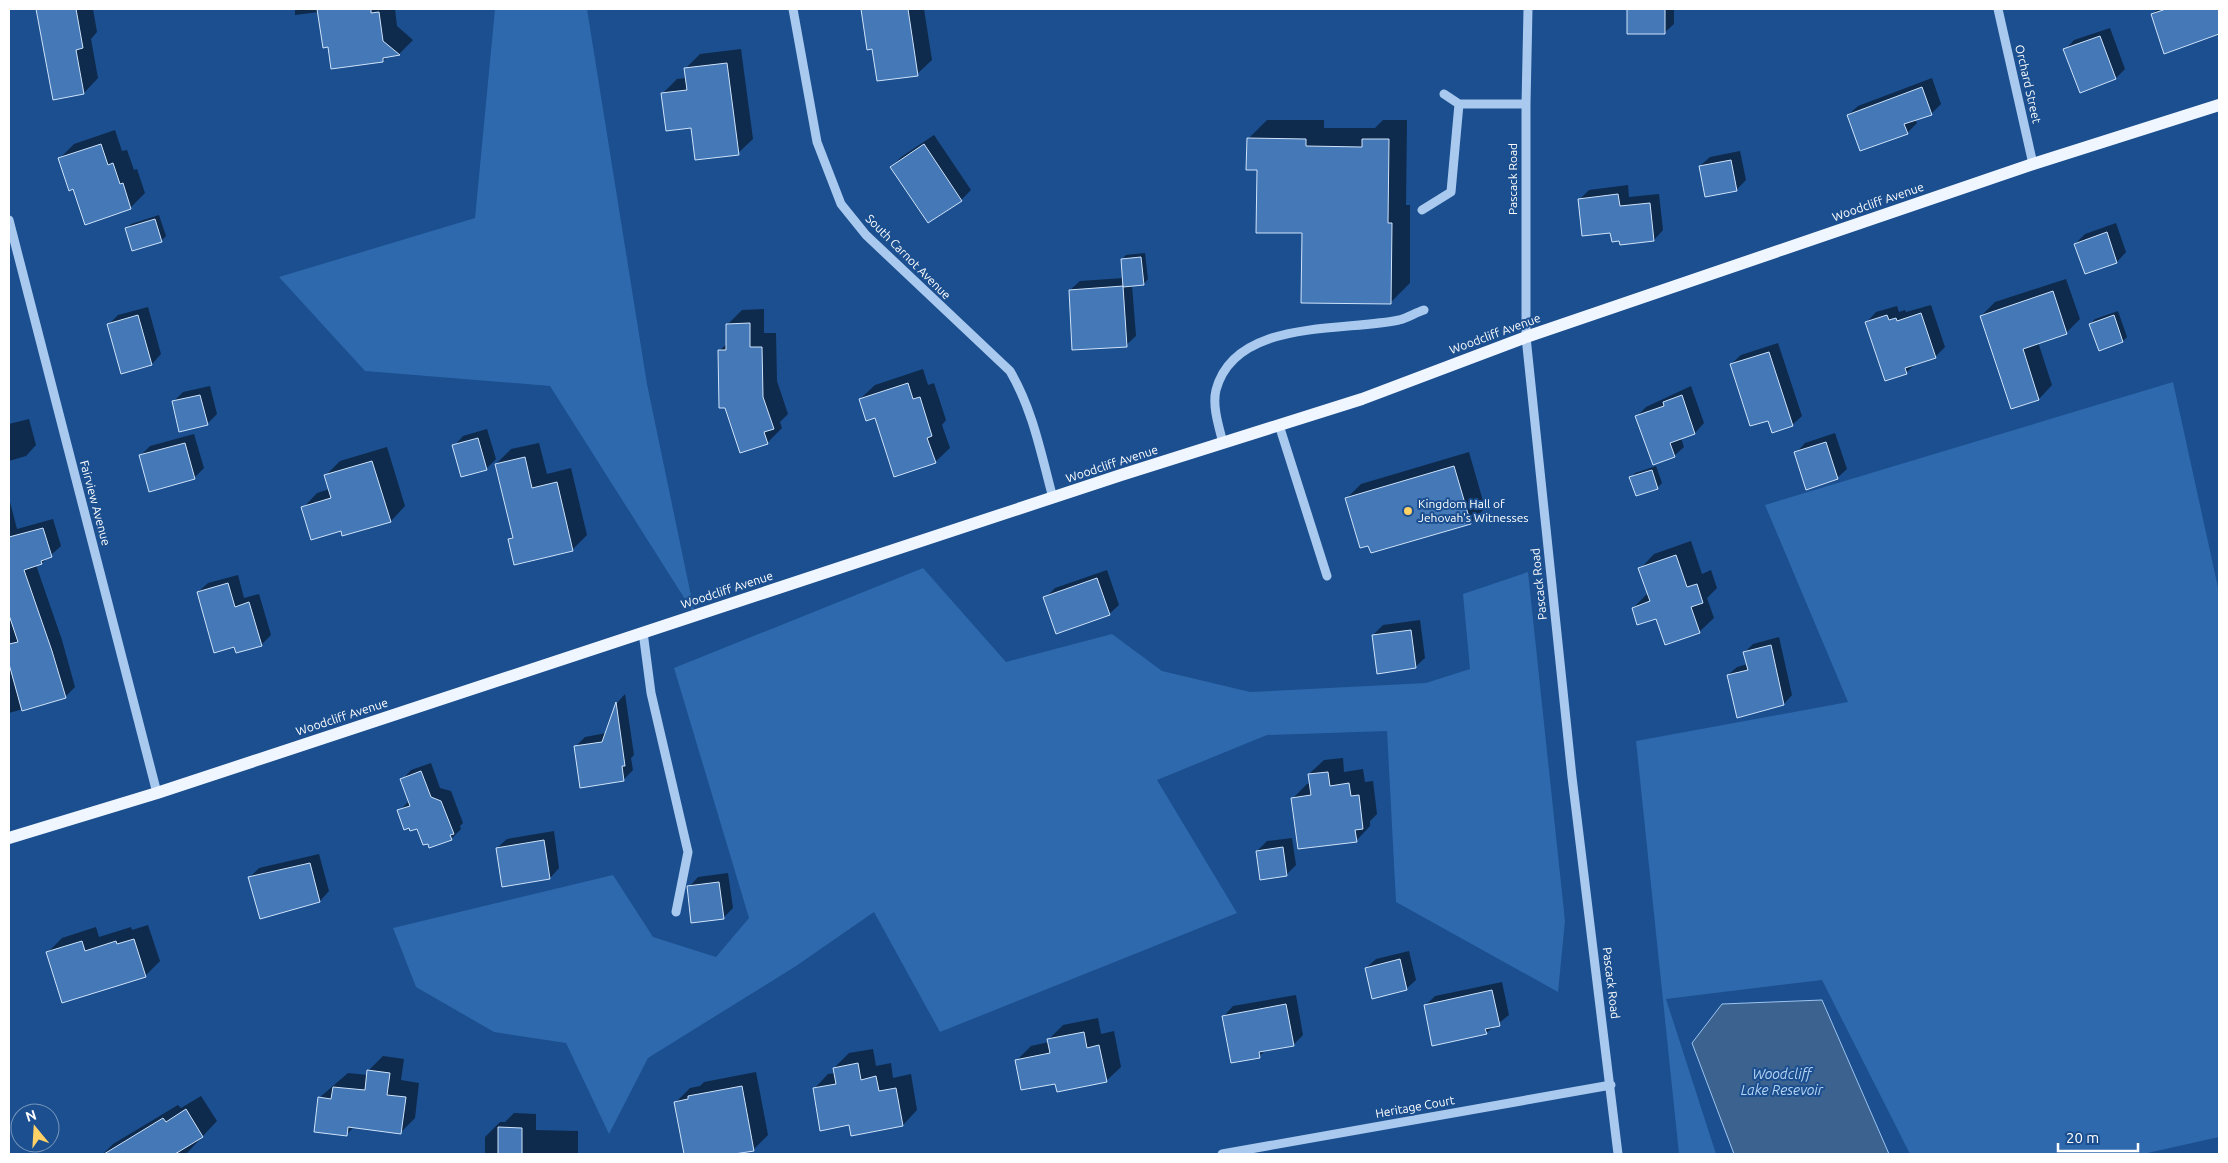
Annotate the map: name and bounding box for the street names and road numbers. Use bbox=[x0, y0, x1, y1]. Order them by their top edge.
street label: Orchard Street bbox=[2013, 43, 2044, 125]
street label: Pascack Road bbox=[1506, 143, 1519, 215]
street label: Woodcliff Avenue bbox=[1830, 180, 1925, 223]
street label: South Carnot Avenue bbox=[863, 212, 953, 302]
street label: Woodcliff Avenue bbox=[1448, 311, 1542, 356]
street label: Woodcliff Avenue bbox=[1064, 443, 1159, 485]
street label: Fairview Avenue bbox=[78, 459, 113, 547]
street label: Pascack Road bbox=[1528, 547, 1549, 621]
street label: Woodcliff Avenue bbox=[679, 569, 774, 611]
street label: Woodcliff Avenue bbox=[294, 696, 389, 738]
street label: Pascack Road bbox=[1601, 946, 1622, 1020]
street label: Heritage Court bbox=[1374, 1093, 1456, 1120]

